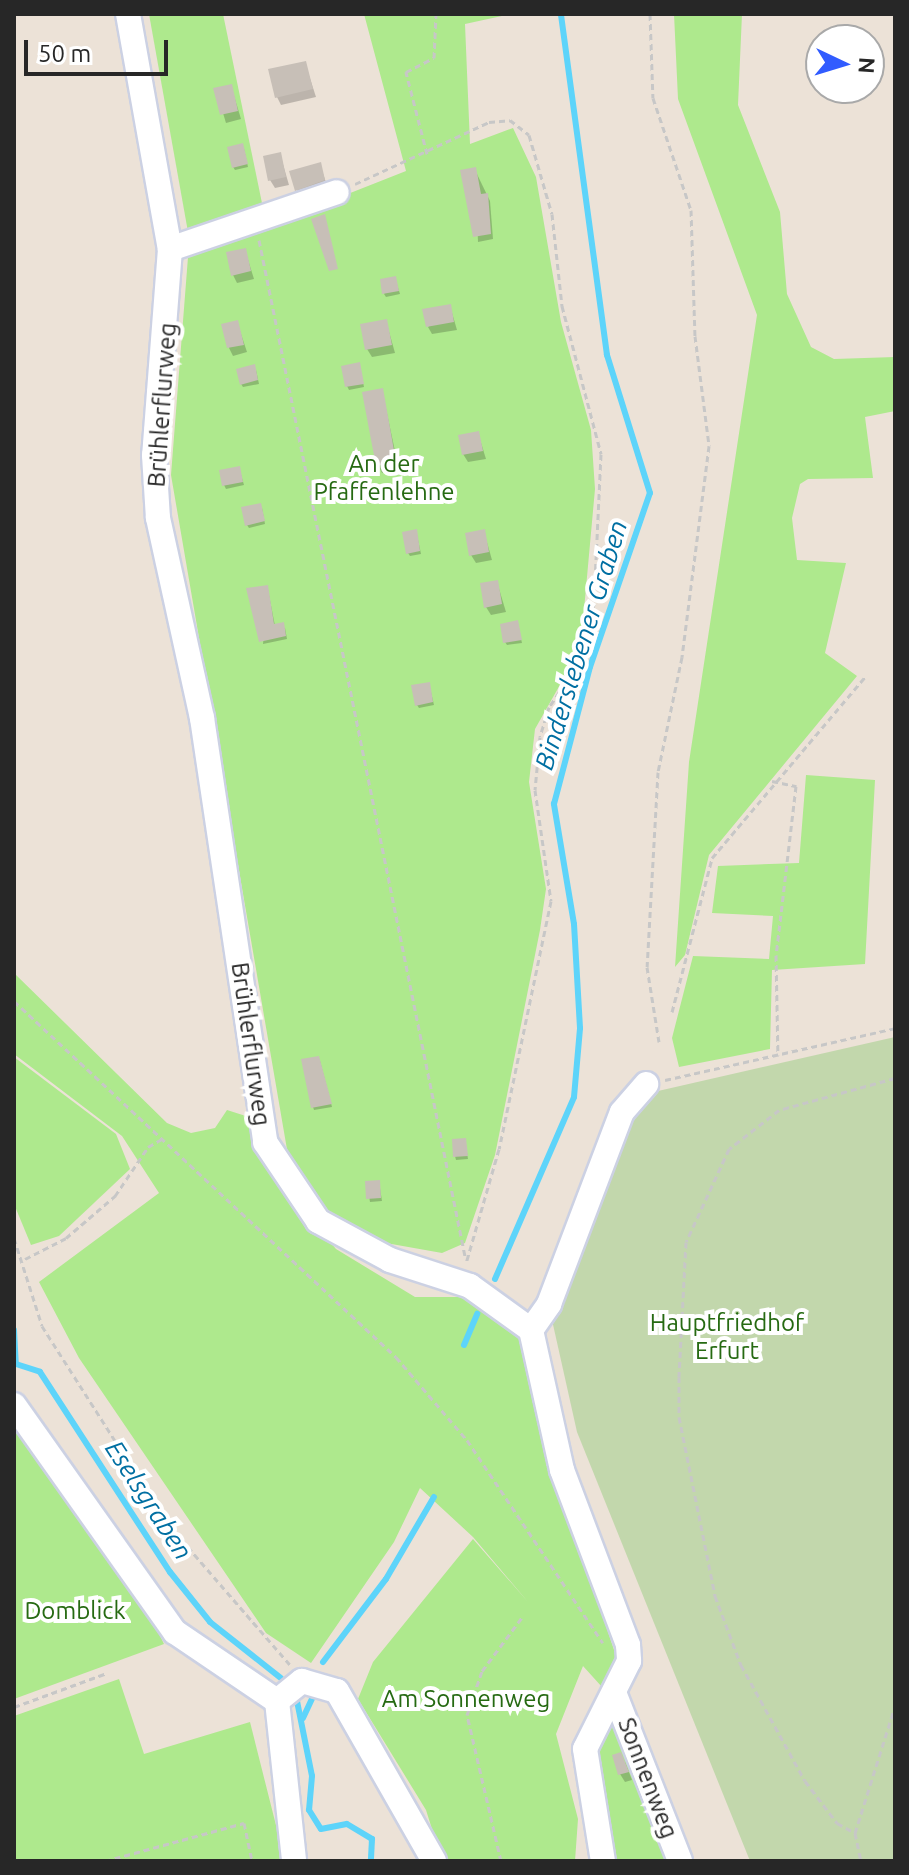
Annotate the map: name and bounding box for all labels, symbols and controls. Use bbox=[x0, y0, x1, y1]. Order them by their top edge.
scale bar bbox=[28, 24, 172, 74]
north arrow bbox=[805, 24, 885, 104]
text: 50 m bbox=[38, 40, 91, 67]
text: N bbox=[854, 56, 880, 75]
street label: Brühlerflurweg bbox=[142, 322, 182, 488]
park label: An der Pfaffenlehne bbox=[313, 450, 455, 506]
water label: Binderslebener Graben bbox=[528, 516, 634, 774]
street label: Brühlerflurweg bbox=[225, 960, 277, 1128]
park label: Hauptfriedhof Erfurt bbox=[650, 1309, 804, 1365]
water label: Eselsgraben bbox=[99, 1434, 199, 1566]
park label: Domblick bbox=[24, 1597, 126, 1625]
park label: Am Sonnenweg bbox=[382, 1685, 550, 1713]
street label: Sonnenweg bbox=[612, 1714, 684, 1842]

